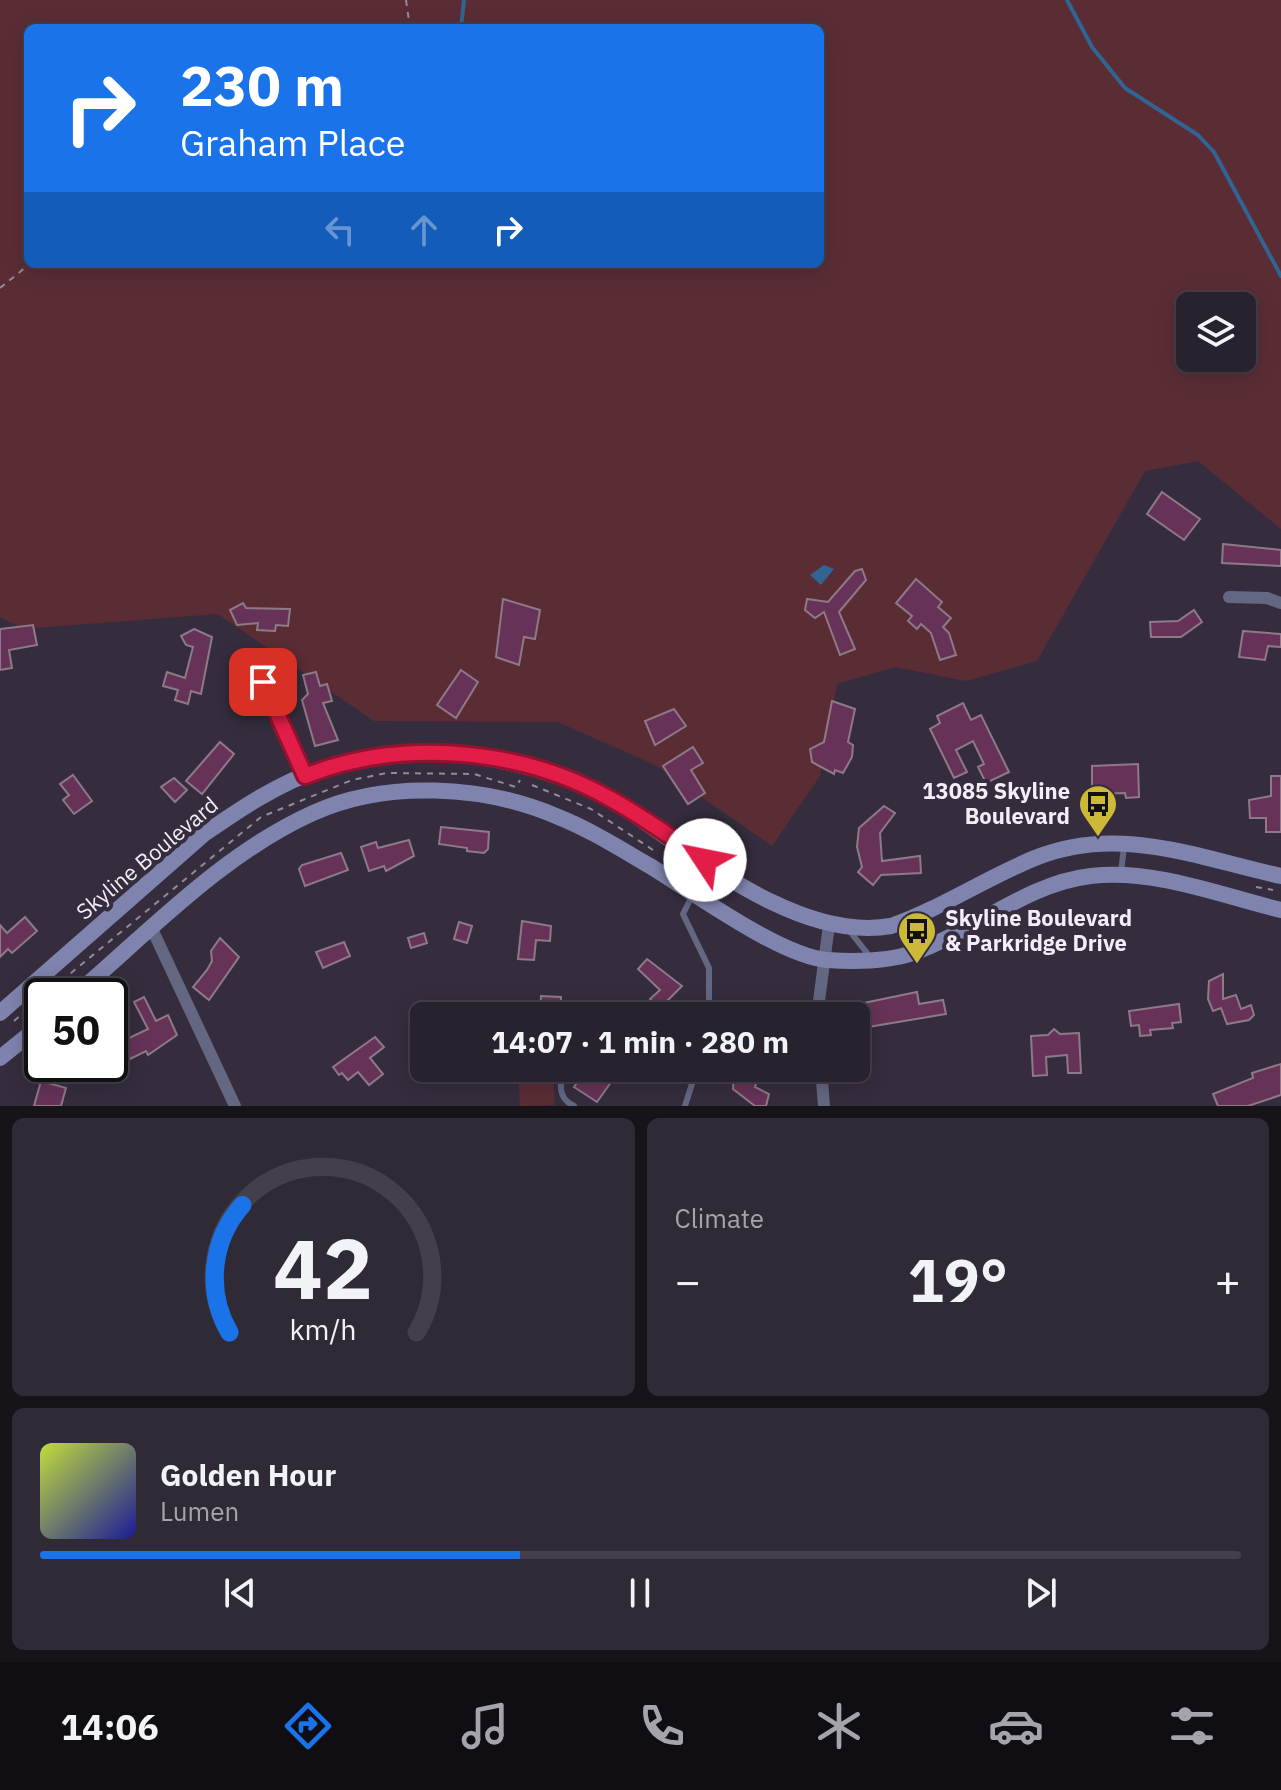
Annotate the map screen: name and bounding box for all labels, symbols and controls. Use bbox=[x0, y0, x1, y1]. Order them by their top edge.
text: 230 m bbox=[180, 49, 344, 121]
icon: right bbox=[48, 56, 152, 160]
text: Graham Place bbox=[180, 119, 405, 166]
icon: left bbox=[318, 208, 362, 252]
icon: ahead bbox=[402, 208, 446, 252]
icon: right bbox=[486, 208, 530, 252]
map controls bbox=[1176, 292, 1256, 372]
button: layers bbox=[1176, 292, 1256, 372]
pin bbox=[229, 648, 297, 716]
icon: arrive bbox=[241, 660, 285, 704]
place label: 13085 Skyline Boulevard bbox=[922, 776, 1070, 830]
bus stop icon: 13085 Skyline Boulevard bbox=[1077, 783, 1119, 838]
street label: Skyline Boulevard bbox=[70, 790, 224, 926]
position arrow bbox=[663, 818, 747, 902]
place label: Skyline Boulevard & Parkridge Drive bbox=[945, 903, 1132, 957]
bus stop icon: Skyline Boulevard & Parkridge Drive bbox=[896, 910, 938, 965]
speed limit sign: 50 bbox=[24, 978, 128, 1082]
text: 14:07 · 1 min · 280 m bbox=[491, 1022, 789, 1061]
text: Climate bbox=[675, 1201, 764, 1235]
text: 42 bbox=[273, 1214, 373, 1322]
text: 19° bbox=[908, 1240, 1008, 1319]
text: − bbox=[675, 1252, 701, 1309]
text: + bbox=[1215, 1252, 1241, 1309]
text: km/h bbox=[290, 1311, 357, 1348]
text: Golden Hour bbox=[160, 1455, 336, 1494]
text: Lumen bbox=[160, 1494, 239, 1528]
icon: previous bbox=[218, 1571, 262, 1615]
icon: pause bbox=[618, 1571, 662, 1615]
icon: next bbox=[1019, 1571, 1063, 1615]
icon: directions bbox=[280, 1698, 336, 1754]
icon: music bbox=[457, 1698, 513, 1754]
icon: phone bbox=[634, 1698, 690, 1754]
icon: climate bbox=[811, 1698, 867, 1754]
icon: car bbox=[988, 1698, 1044, 1754]
icon: filters bbox=[1164, 1698, 1220, 1754]
text: 14:06 bbox=[60, 1703, 159, 1750]

